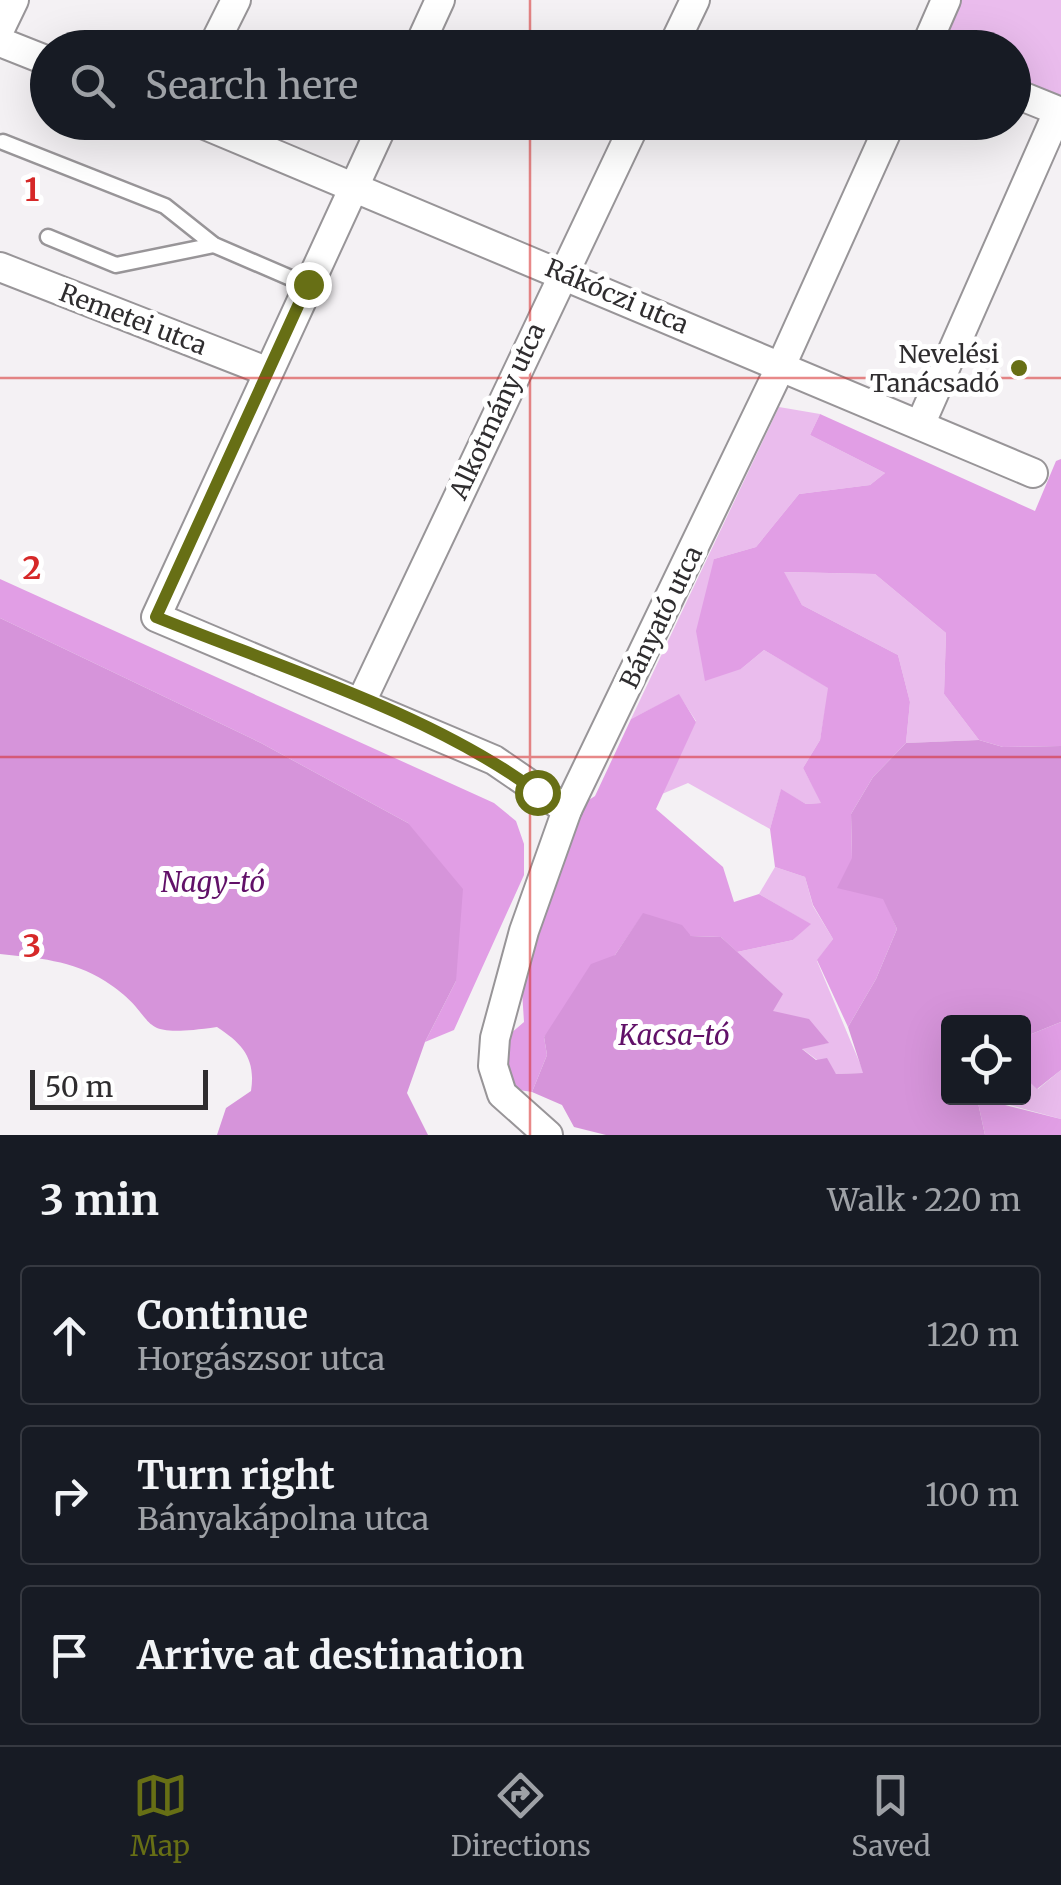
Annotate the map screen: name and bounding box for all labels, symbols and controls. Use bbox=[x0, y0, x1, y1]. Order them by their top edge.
search box bbox=[30, 30, 1031, 140]
icon: search bbox=[65, 58, 120, 113]
text: Search here bbox=[145, 62, 358, 109]
text: 1 bbox=[25, 170, 40, 210]
street label: Rákóczi utca bbox=[541, 252, 693, 340]
route end bbox=[286, 262, 332, 308]
street label: Remetei utca bbox=[55, 276, 211, 362]
street label: Alkotmány utca bbox=[442, 318, 552, 505]
place label: Nevelési Tanácsadó bbox=[870, 338, 999, 399]
marker: Nevelési Tanácsadó bbox=[1008, 357, 1030, 379]
street label: Bányató utca bbox=[613, 540, 709, 694]
text: 2 bbox=[23, 548, 41, 588]
route start bbox=[515, 770, 561, 816]
water label: Nagy-tó bbox=[161, 864, 265, 900]
text: 3 bbox=[23, 926, 41, 966]
map controls bbox=[941, 1015, 1031, 1105]
button: locate bbox=[941, 1015, 1031, 1105]
water label: Kacsa-tó bbox=[617, 1017, 730, 1053]
scale bar bbox=[30, 1065, 208, 1110]
text: 50 m bbox=[45, 1069, 113, 1105]
text: 3 min bbox=[40, 1174, 159, 1226]
text: Walk · 220 m bbox=[827, 1180, 1021, 1220]
text: Continue bbox=[137, 1292, 308, 1339]
icon: ahead bbox=[42, 1308, 97, 1363]
text: 120 m bbox=[927, 1315, 1019, 1355]
text: Horgászsor utca bbox=[137, 1339, 385, 1379]
text: Turn right bbox=[137, 1452, 335, 1499]
icon: right bbox=[42, 1468, 97, 1523]
text: 100 m bbox=[925, 1475, 1019, 1515]
text: Bányakápolna utca bbox=[137, 1499, 429, 1539]
icon: arrive bbox=[42, 1628, 97, 1683]
text: Arrive at destination bbox=[137, 1632, 524, 1679]
tab: Map bbox=[130, 1768, 190, 1864]
tab: Directions bbox=[451, 1768, 591, 1864]
tab: Saved bbox=[851, 1768, 931, 1864]

